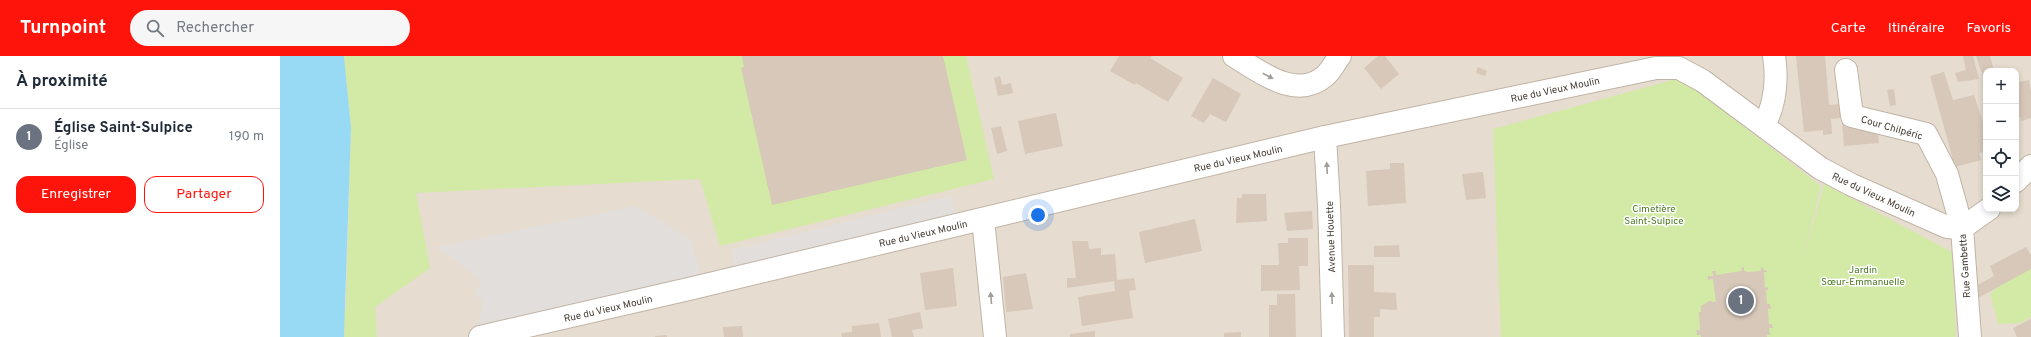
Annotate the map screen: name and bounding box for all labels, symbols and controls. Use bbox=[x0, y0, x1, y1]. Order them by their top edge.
search box bbox=[130, 10, 410, 46]
text: Turnpoint bbox=[20, 16, 106, 40]
icon: search bbox=[144, 17, 166, 39]
text: Rechercher bbox=[176, 19, 254, 38]
text: Carte bbox=[1831, 20, 1866, 37]
text: Itinéraire bbox=[1888, 20, 1945, 37]
text: Favoris bbox=[1967, 20, 2011, 37]
map controls bbox=[1983, 68, 2019, 212]
button: + bbox=[1983, 68, 2019, 104]
text: À proximité bbox=[16, 71, 108, 93]
one-way arrow bbox=[1262, 72, 1274, 79]
street label: Rue du Vieux Moulin bbox=[1510, 75, 1601, 106]
button: − bbox=[1983, 104, 2019, 140]
street label: Cour Chilpéric bbox=[1859, 113, 1924, 143]
text: Église Saint-Sulpice bbox=[54, 119, 193, 138]
text: 1 bbox=[26, 129, 32, 145]
text: 190 m bbox=[229, 129, 264, 145]
text: Église bbox=[54, 138, 88, 154]
button: locate bbox=[1983, 140, 2019, 176]
street label: Rue du Vieux Moulin bbox=[1193, 143, 1284, 176]
one-way arrow bbox=[1324, 161, 1330, 174]
street label: Rue du Vieux Moulin bbox=[1830, 170, 1917, 220]
button: Enregistrer bbox=[16, 176, 136, 213]
button: Partager bbox=[144, 176, 264, 213]
button: layers bbox=[1983, 176, 2019, 212]
street label: Avenue Houette bbox=[1324, 201, 1339, 273]
park label: Cimetière Saint-Sulpice bbox=[1624, 203, 1684, 228]
your location bbox=[1028, 205, 1048, 225]
street label: Rue du Vieux Moulin bbox=[878, 218, 969, 251]
street label: Rue Gambetta bbox=[1957, 233, 1974, 298]
park label: Jardin Sœur-Emmanuelle bbox=[1821, 264, 1905, 289]
pin: 1 bbox=[1728, 286, 1754, 316]
one-way arrow bbox=[1329, 291, 1335, 304]
one-way arrow bbox=[988, 292, 994, 304]
street label: Rue du Vieux Moulin bbox=[563, 293, 654, 326]

